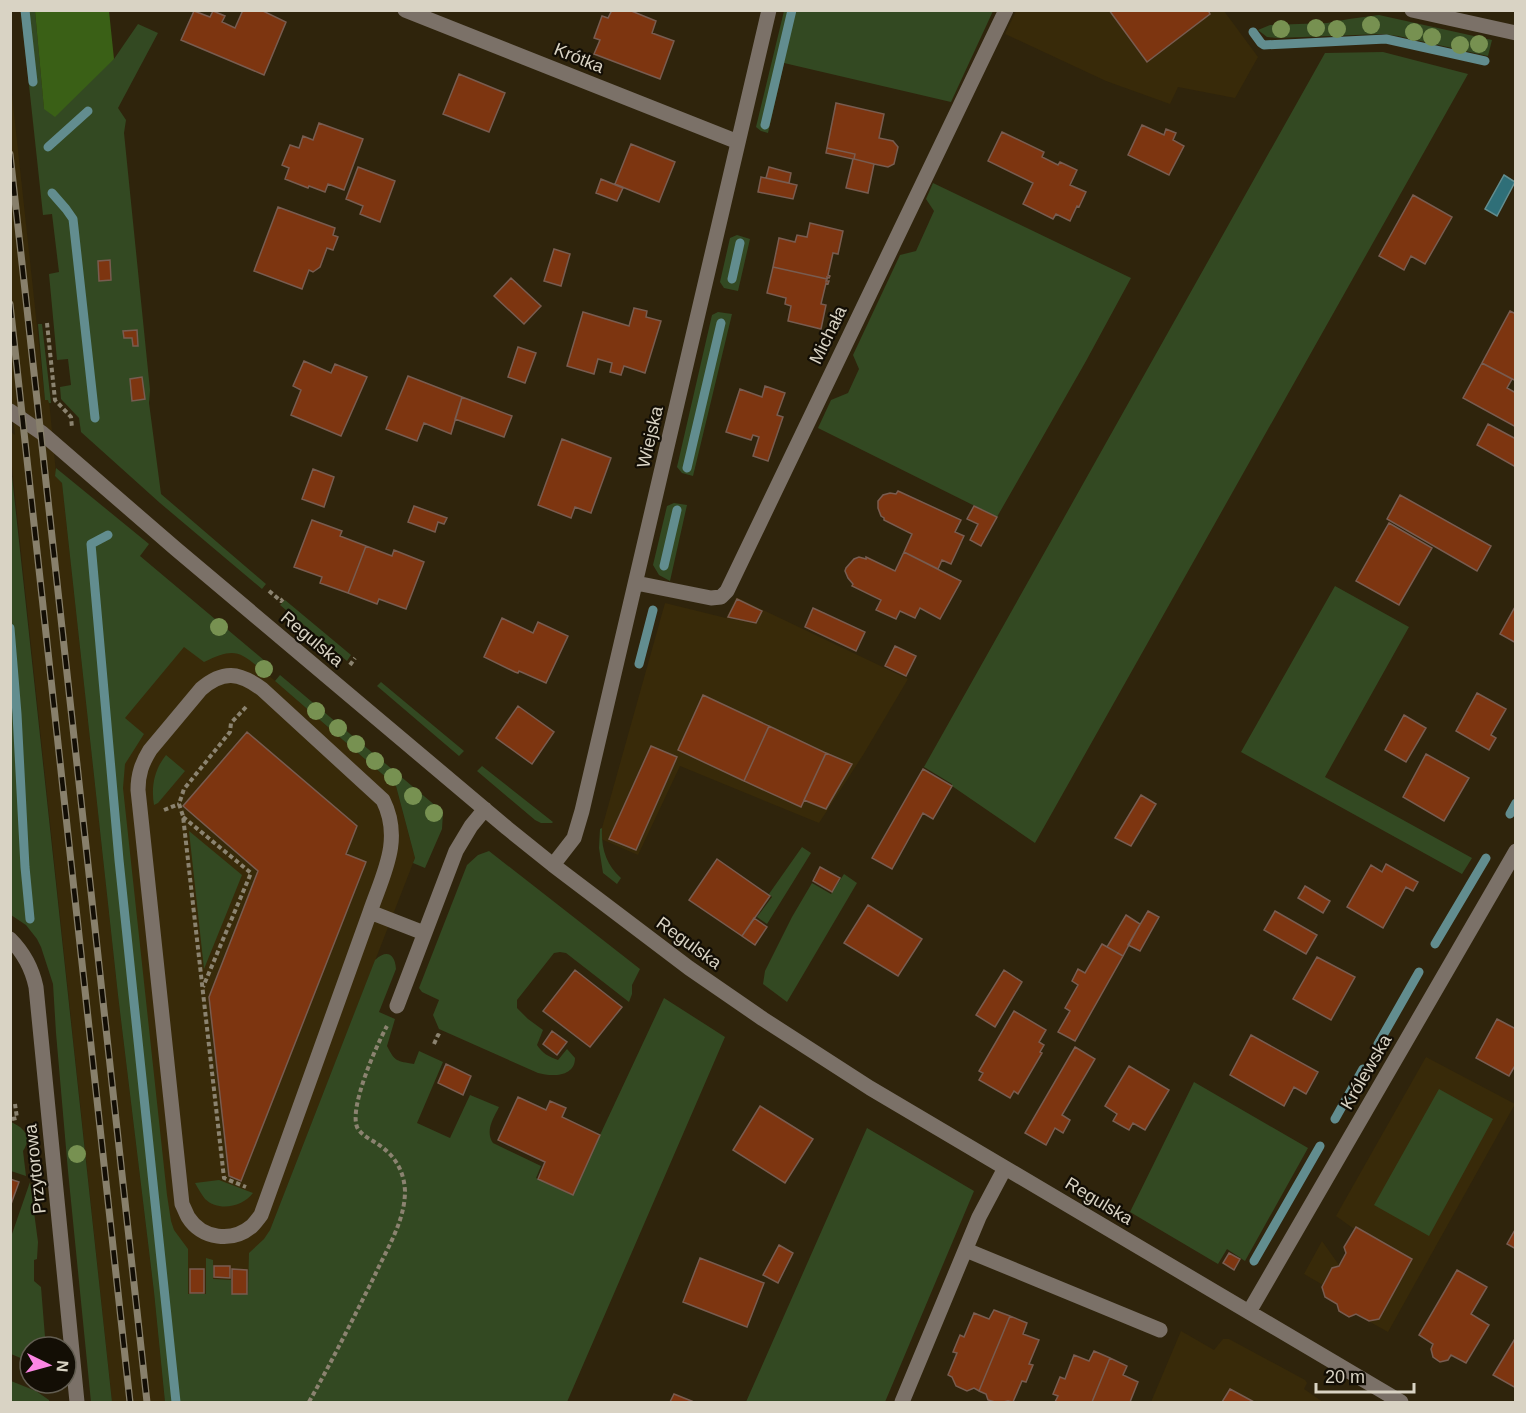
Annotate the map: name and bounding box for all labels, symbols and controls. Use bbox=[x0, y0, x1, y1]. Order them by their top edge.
street label: Krótka bbox=[551, 39, 608, 77]
street label: Michała bbox=[805, 302, 851, 367]
street label: Wiejska bbox=[633, 403, 667, 470]
street label: Regulska bbox=[277, 607, 348, 671]
street label: Regulska bbox=[653, 913, 726, 974]
street label: Królewska bbox=[1337, 1030, 1396, 1113]
street label: Przytorowa bbox=[20, 1122, 50, 1215]
street label: Regulska bbox=[1062, 1173, 1137, 1229]
north arrow bbox=[18, 1335, 78, 1395]
scale bar bbox=[1316, 1356, 1414, 1394]
text: N bbox=[53, 1360, 71, 1373]
text: 20 m bbox=[1325, 1367, 1365, 1387]

